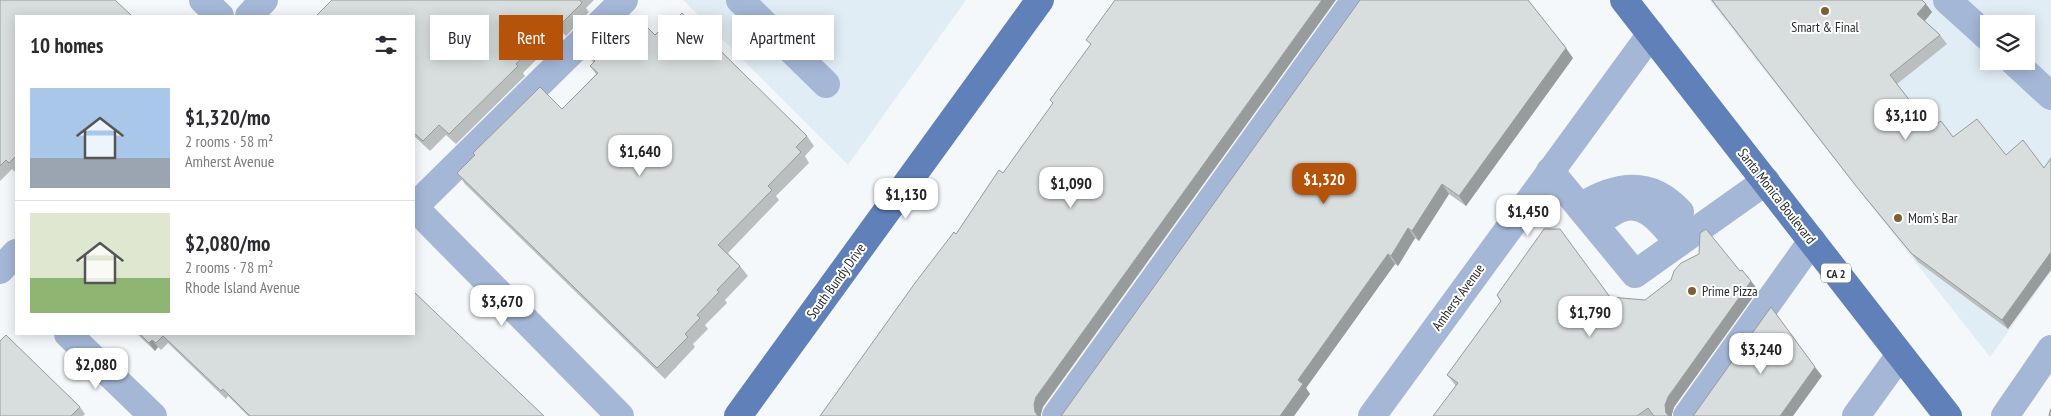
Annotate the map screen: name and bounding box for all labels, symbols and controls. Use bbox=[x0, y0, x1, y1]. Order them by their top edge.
marker: Smart & Final bbox=[1819, 5, 1831, 17]
chip: Buy bbox=[430, 15, 489, 60]
chip: Rent bbox=[499, 15, 563, 60]
chip: Filters bbox=[573, 15, 648, 60]
chip: New bbox=[658, 15, 722, 60]
chip: Apartment bbox=[732, 15, 834, 60]
map controls bbox=[1980, 15, 2035, 70]
button: layers bbox=[1980, 15, 2035, 70]
place label: Smart & Final bbox=[1791, 18, 1860, 36]
icon: filters bbox=[372, 31, 400, 59]
text: 10 homes bbox=[30, 32, 103, 59]
pin: $3,110 bbox=[1865, 98, 1947, 141]
text: $1,320/mo bbox=[185, 104, 270, 131]
text: $3,110 bbox=[1885, 105, 1927, 125]
icon: home bbox=[70, 108, 130, 168]
text: 2 rooms · 58 m² bbox=[185, 131, 273, 151]
pin: $1,640 bbox=[599, 134, 681, 177]
text: $1,640 bbox=[619, 141, 661, 161]
street label: Santa Monica Boulevard bbox=[1734, 145, 1820, 247]
text: Amherst Avenue bbox=[185, 151, 274, 171]
pin: $1,320 bbox=[1283, 162, 1365, 205]
pin: $1,090 bbox=[1030, 166, 1112, 209]
text: $1,320 bbox=[1303, 169, 1345, 189]
text: $1,090 bbox=[1050, 173, 1092, 193]
pin: $1,130 bbox=[865, 178, 947, 220]
text: $1,130 bbox=[885, 184, 927, 204]
pin: $1,450 bbox=[1487, 194, 1569, 237]
text: $1,450 bbox=[1507, 201, 1549, 221]
place label: Mom's Bar bbox=[1908, 209, 1958, 227]
marker: Mom's Bar bbox=[1892, 212, 1904, 224]
text: $2,080/mo bbox=[185, 230, 270, 257]
icon: home bbox=[70, 233, 130, 293]
street label: South Bundy Drive bbox=[802, 239, 870, 322]
text: 2 rooms · 78 m² bbox=[185, 257, 273, 277]
street label: Amherst Avenue bbox=[1428, 260, 1488, 334]
road number: CA 2 bbox=[1821, 264, 1851, 282]
text: Rhode Island Avenue bbox=[185, 277, 300, 297]
place label: Prime Pizza bbox=[1702, 282, 1758, 300]
pin: $3,670 bbox=[461, 284, 543, 327]
marker: Prime Pizza bbox=[1686, 285, 1698, 297]
text: $3,670 bbox=[481, 291, 523, 311]
pin: $1,790 bbox=[1549, 296, 1631, 338]
text: $1,790 bbox=[1569, 302, 1611, 322]
pin: $3,240 bbox=[1720, 332, 1802, 375]
text: $3,240 bbox=[1740, 339, 1782, 359]
pin: $2,080 bbox=[55, 348, 137, 390]
text: $2,080 bbox=[75, 354, 117, 374]

